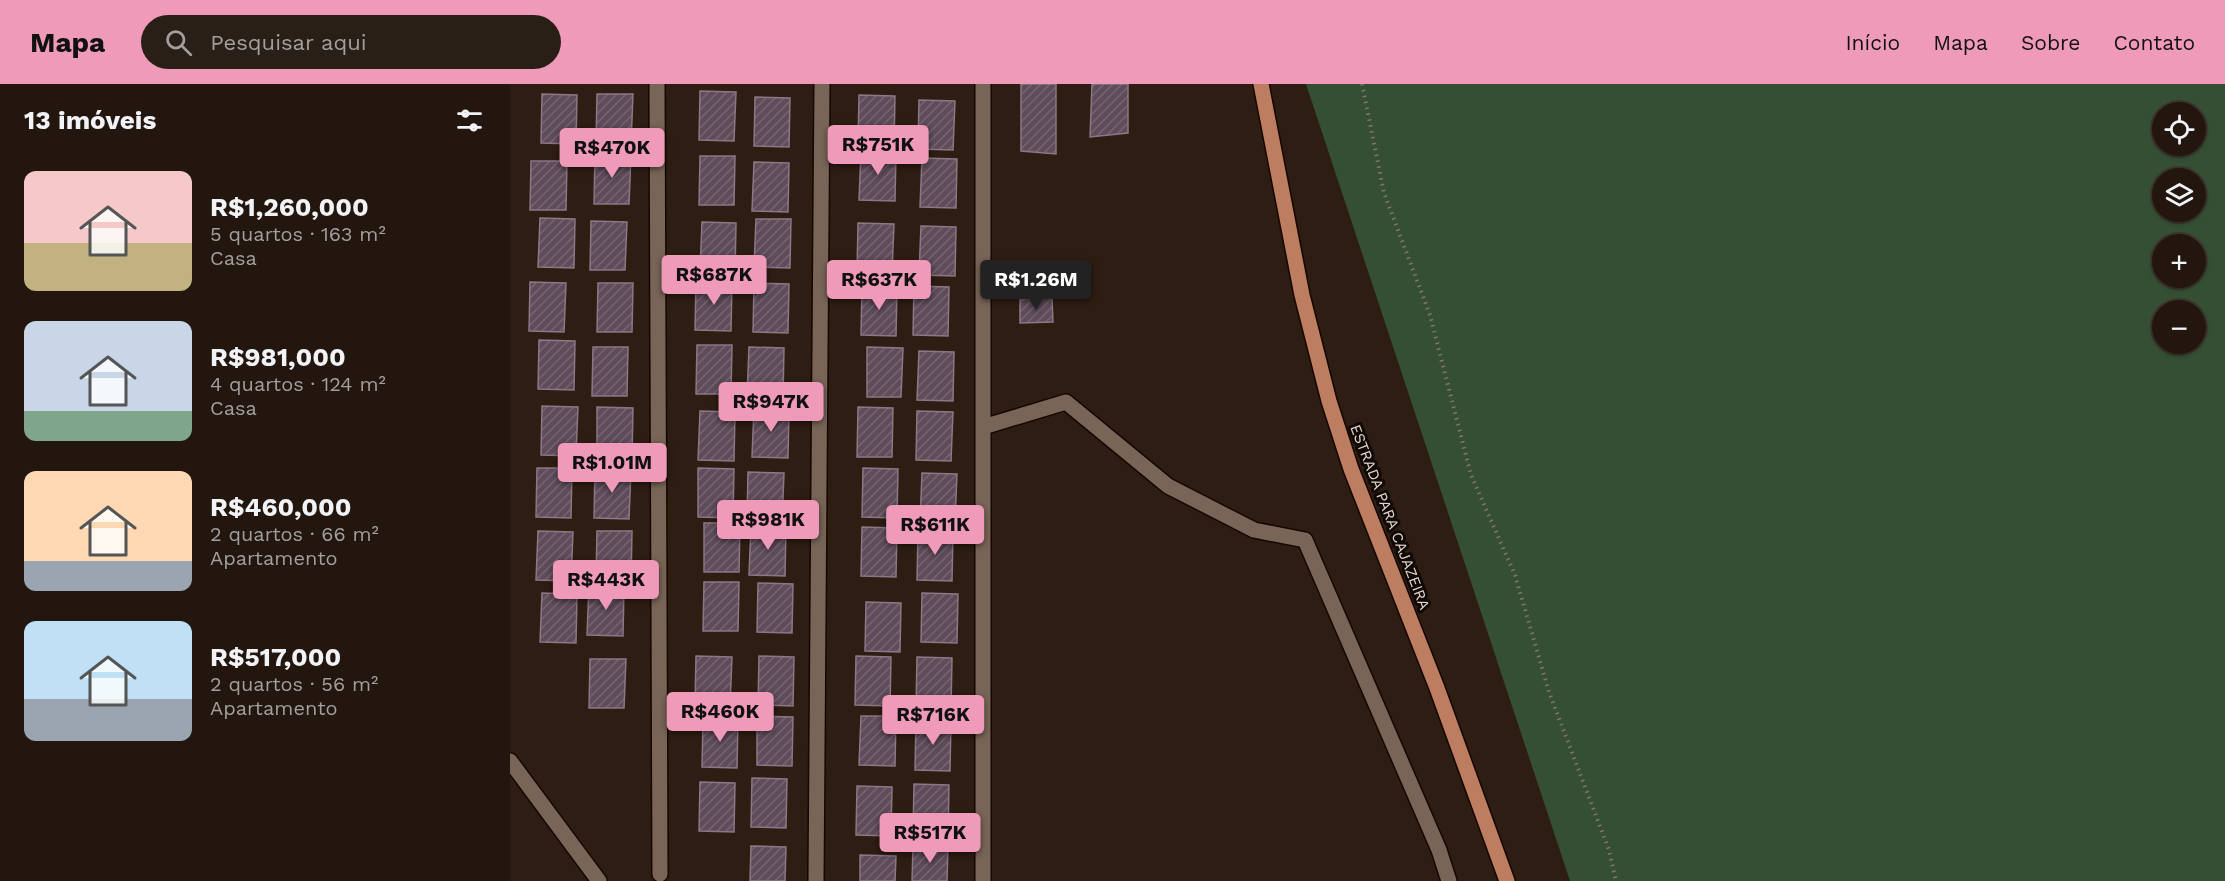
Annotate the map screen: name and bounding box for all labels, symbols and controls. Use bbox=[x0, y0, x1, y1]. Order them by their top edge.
search box bbox=[141, 15, 561, 69]
text: Mapa bbox=[30, 26, 105, 59]
icon: search bbox=[162, 26, 195, 59]
text: Pesquisar aqui bbox=[210, 30, 367, 55]
text: Início bbox=[1845, 30, 1900, 55]
text: Mapa bbox=[1933, 30, 1988, 55]
text: Sobre bbox=[2021, 30, 2080, 55]
text: Contato bbox=[2113, 30, 2195, 55]
map controls bbox=[2152, 102, 2206, 354]
button: locate bbox=[2152, 102, 2206, 156]
icon: filters bbox=[453, 104, 486, 137]
text: 13 imóveis bbox=[24, 105, 156, 135]
pin: R$751K bbox=[829, 125, 927, 176]
pin: R$470K bbox=[563, 128, 661, 179]
text: R$751K bbox=[842, 132, 914, 156]
text: R$470K bbox=[574, 135, 650, 159]
button: layers bbox=[2152, 168, 2206, 222]
text: R$1,260,000 bbox=[210, 192, 369, 222]
icon: home bbox=[72, 195, 144, 267]
text: 5 quartos · 163 m² bbox=[210, 222, 386, 246]
button: + bbox=[2152, 234, 2206, 288]
text: Casa bbox=[210, 246, 257, 270]
pin: R$687K bbox=[665, 255, 763, 306]
pin: R$637K bbox=[830, 260, 928, 311]
pin: R$1.26M bbox=[981, 260, 1091, 311]
text: R$687K bbox=[676, 262, 752, 286]
text: R$637K bbox=[841, 267, 917, 291]
text: R$1.26M bbox=[994, 267, 1078, 291]
button: − bbox=[2152, 300, 2206, 354]
text: R$981,000 bbox=[210, 342, 346, 372]
icon: home bbox=[72, 345, 144, 417]
text: 4 quartos · 124 m² bbox=[210, 372, 386, 396]
pin: R$947K bbox=[722, 382, 820, 433]
text: R$947K bbox=[733, 389, 809, 413]
text: Casa bbox=[210, 396, 257, 420]
street label: ESTRADA PARA CAJAZEIRA bbox=[1346, 422, 1434, 612]
pin: R$1.01M bbox=[557, 443, 667, 494]
text: R$1.01M bbox=[572, 450, 652, 474]
text: R$460,000 bbox=[210, 492, 351, 522]
icon: home bbox=[72, 495, 144, 567]
pin: R$981K bbox=[719, 500, 817, 551]
pin: R$611K bbox=[886, 505, 984, 556]
text: R$981K bbox=[731, 507, 805, 531]
text: R$611K bbox=[900, 512, 970, 536]
text: 2 quartos · 66 m² bbox=[210, 522, 379, 546]
text: Apartamento bbox=[210, 546, 338, 570]
pin: R$443K bbox=[557, 560, 655, 611]
text: R$443K bbox=[567, 567, 645, 591]
text: R$517,000 bbox=[210, 642, 341, 672]
icon: home bbox=[72, 645, 144, 717]
text: 2 quartos · 56 m² bbox=[210, 672, 378, 696]
pin: R$460K bbox=[671, 692, 769, 743]
pin: R$716K bbox=[884, 695, 982, 746]
text: Apartamento bbox=[210, 696, 338, 720]
text: R$460K bbox=[681, 699, 759, 723]
text: R$716K bbox=[896, 702, 970, 726]
pin: R$517K bbox=[881, 813, 979, 864]
text: R$517K bbox=[894, 820, 966, 844]

